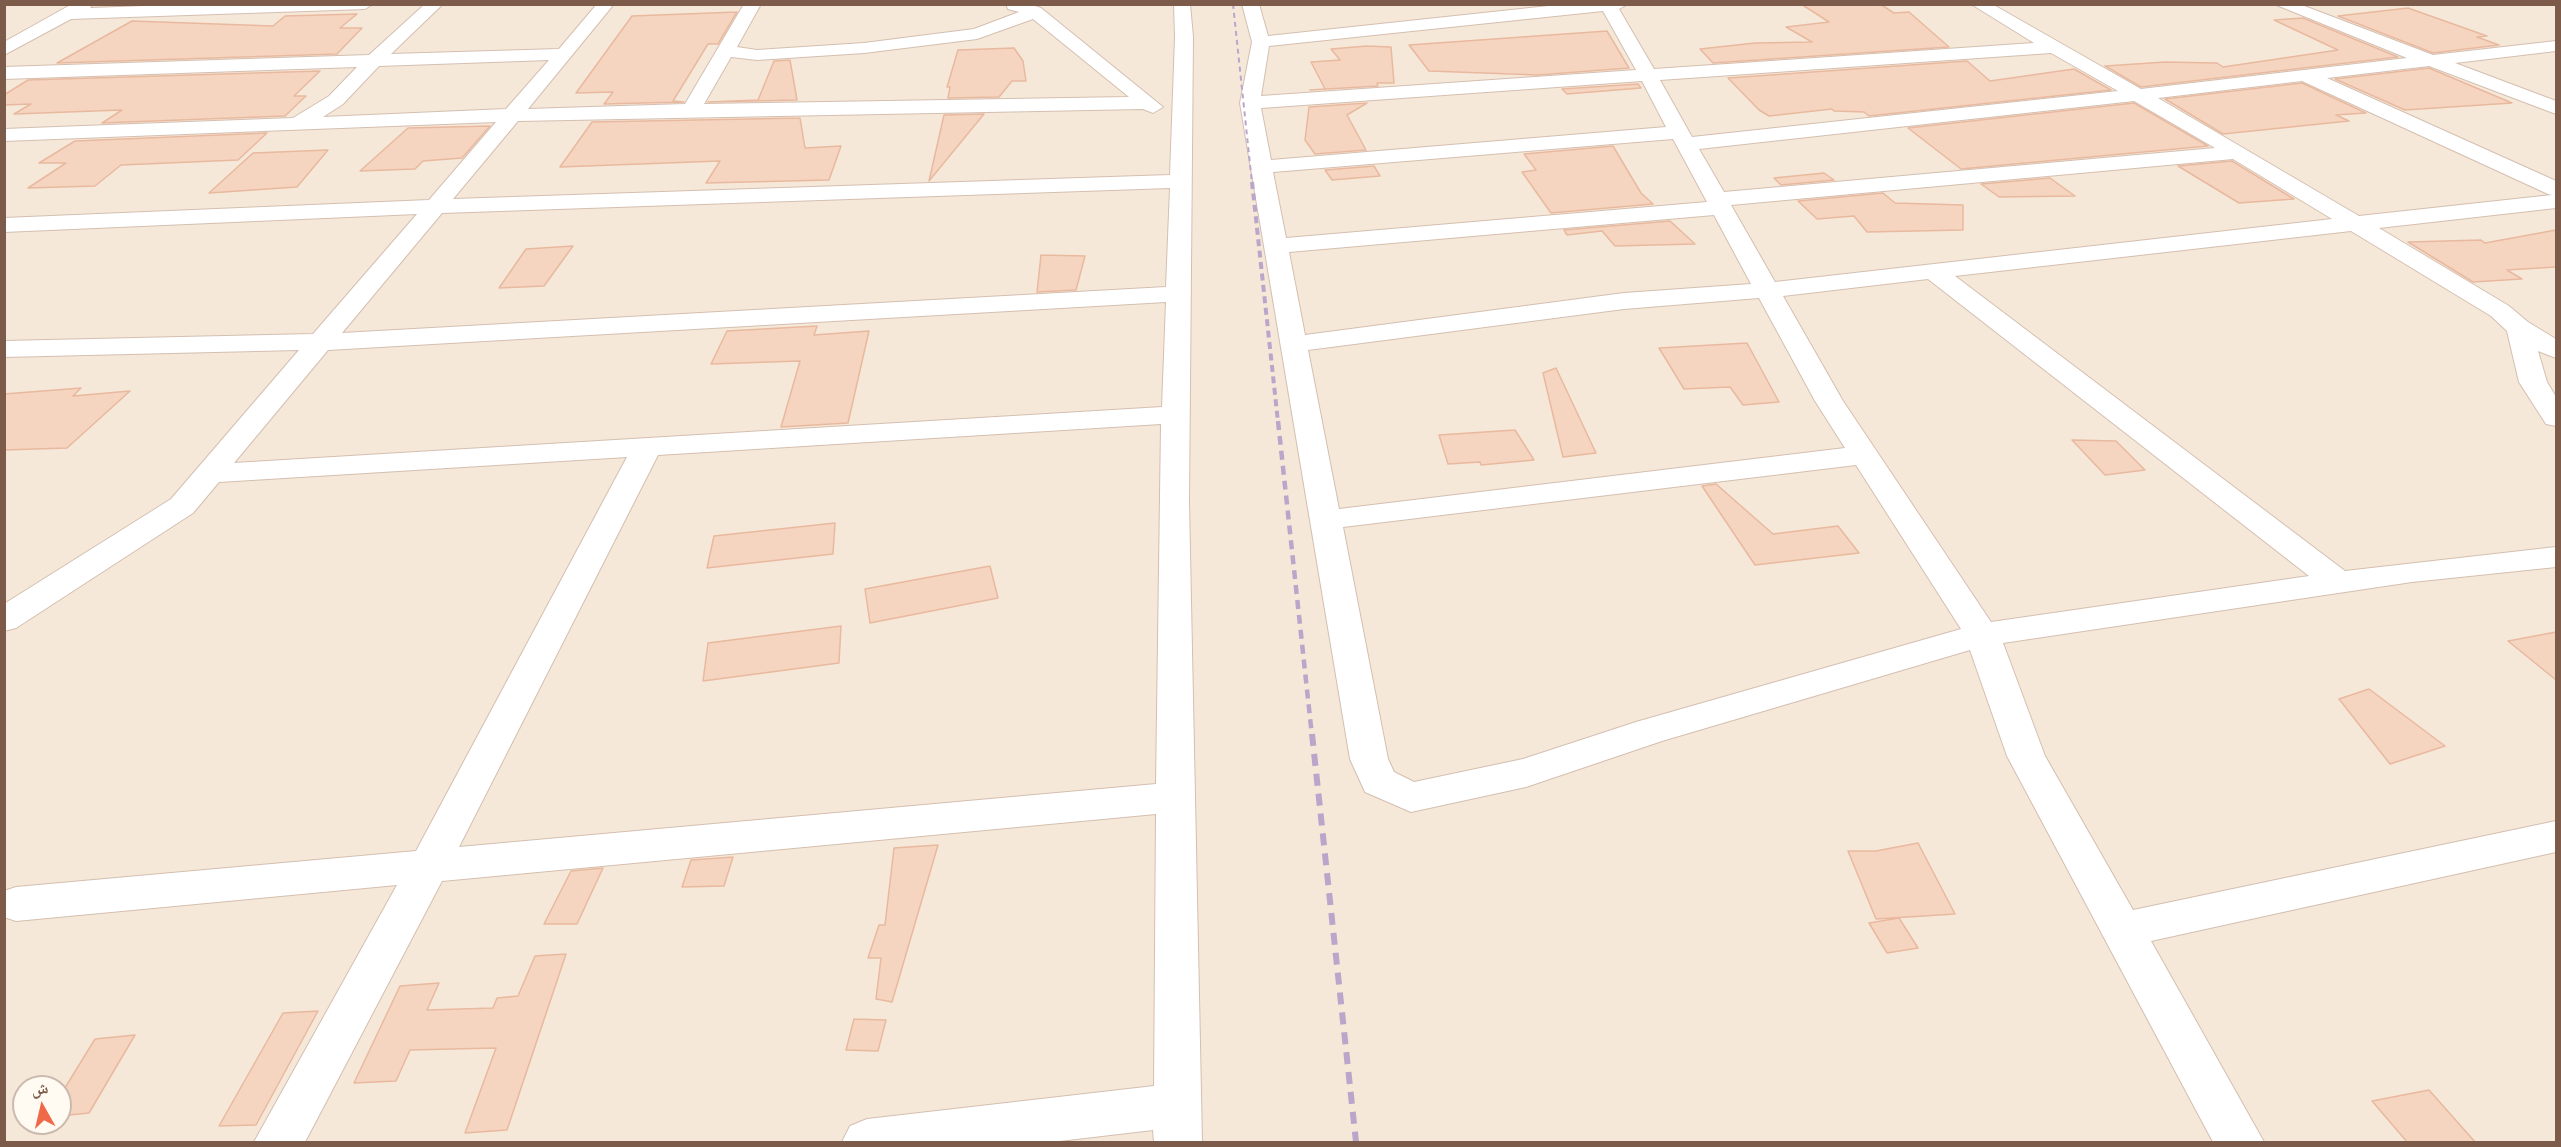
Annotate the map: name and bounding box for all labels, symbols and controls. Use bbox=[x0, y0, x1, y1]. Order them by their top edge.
north arrow bbox=[12, 1075, 72, 1135]
text: ش bbox=[30, 1078, 50, 1100]

